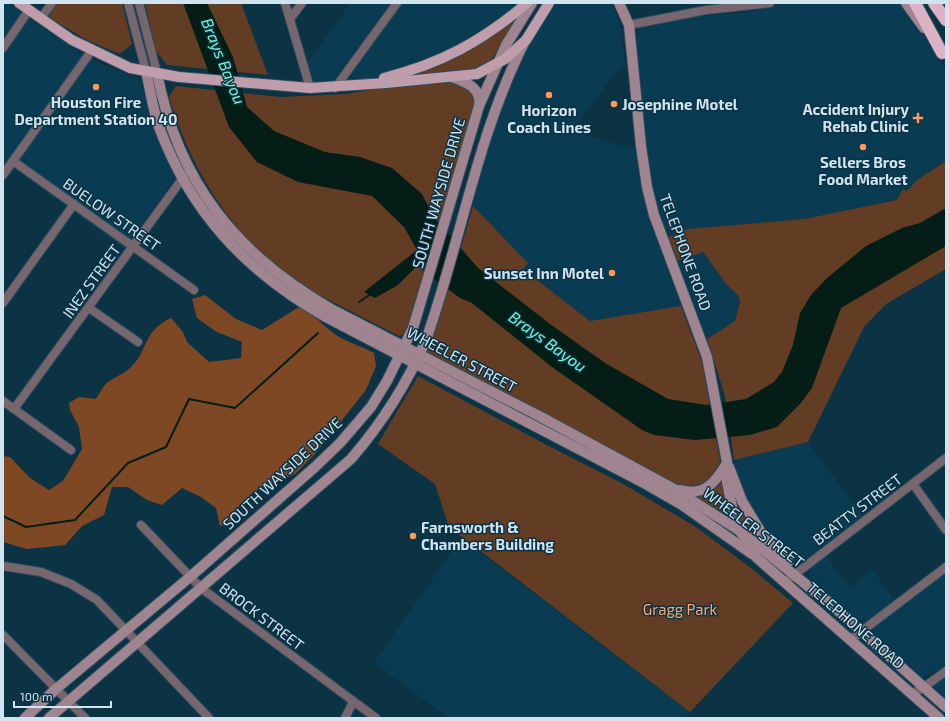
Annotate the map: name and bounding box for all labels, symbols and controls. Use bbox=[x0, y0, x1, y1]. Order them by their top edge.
water label: Brays Bayou bbox=[197, 15, 250, 107]
marker: Houston Fire Department Station 40 bbox=[91, 82, 101, 92]
marker: Horizon Coach Lines bbox=[544, 90, 554, 100]
place label: Houston Fire Department Station 40 bbox=[15, 93, 177, 128]
place label: Josephine Motel bbox=[622, 95, 738, 113]
marker: Josephine Motel bbox=[609, 99, 619, 109]
place label: Accident Injury Rehab Clinic bbox=[803, 100, 909, 135]
place label: Horizon Coach Lines bbox=[507, 101, 591, 136]
marker: Accident Injury Rehab Clinic bbox=[912, 112, 924, 124]
street label: SOUTH WAYSIDE DRIVE bbox=[408, 116, 468, 270]
marker: Sellers Bros Food Market bbox=[858, 142, 868, 152]
place label: Sellers Bros Food Market bbox=[818, 153, 908, 188]
street label: BUELOW STREET bbox=[60, 174, 164, 254]
street label: TELEPHONE ROAD bbox=[657, 191, 715, 313]
street label: INEZ STREET bbox=[58, 240, 124, 321]
place label: Sunset Inn Motel bbox=[484, 264, 604, 282]
marker: Sunset Inn Motel bbox=[607, 268, 617, 278]
water label: Brays Bayou bbox=[505, 306, 591, 376]
street label: WHEELER STREET bbox=[404, 322, 520, 396]
street label: SOUTH WAYSIDE DRIVE bbox=[219, 413, 345, 533]
street label: BEATTY STREET bbox=[809, 469, 905, 548]
street label: WHEELER STREET bbox=[700, 483, 808, 571]
place label: Farnsworth & Chambers Building bbox=[421, 518, 554, 553]
marker: Farnsworth & Chambers Building bbox=[408, 531, 418, 541]
street label: BROCK STREET bbox=[216, 578, 308, 654]
street label: TELEPHONE ROAD bbox=[804, 578, 908, 672]
park label: Gragg Park bbox=[643, 600, 718, 618]
scale bar bbox=[14, 683, 111, 709]
text: 100 m bbox=[20, 689, 52, 703]

